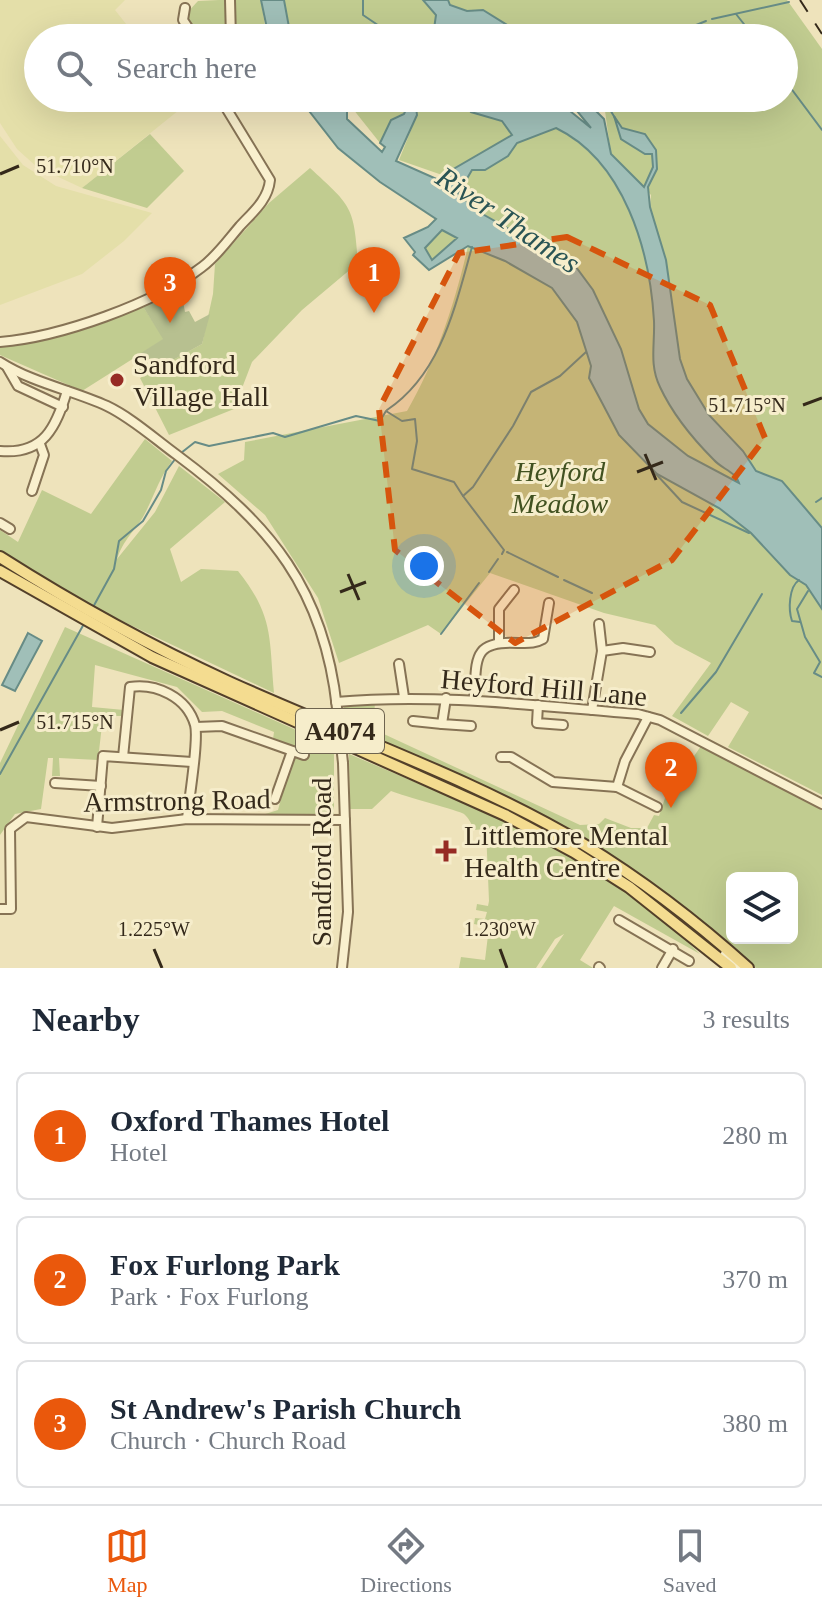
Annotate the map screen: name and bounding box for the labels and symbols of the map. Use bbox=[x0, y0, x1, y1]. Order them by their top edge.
text: 51.710°N bbox=[36, 155, 114, 177]
water label: River Thames bbox=[429, 159, 586, 280]
pin: 1 bbox=[348, 247, 400, 313]
pin: 3 bbox=[144, 257, 196, 323]
place label: Sandford Village Hall bbox=[133, 349, 269, 412]
marker: Sandford Village Hall bbox=[108, 371, 126, 389]
text: 51.715°N bbox=[708, 394, 786, 416]
park label: Heyford Meadow bbox=[511, 456, 609, 519]
your location bbox=[404, 546, 444, 586]
street label: Heyford Hill Lane bbox=[440, 663, 648, 712]
road number: A4074 bbox=[296, 709, 384, 753]
text: 51.715°N bbox=[36, 711, 114, 733]
pin: 2 bbox=[645, 742, 697, 808]
street label: Sandford Road bbox=[306, 778, 337, 946]
street label: Armstrong Road bbox=[83, 783, 271, 818]
place label: Littlemore Mental Health Centre bbox=[464, 820, 669, 883]
marker: Littlemore Mental Health Centre bbox=[435, 840, 457, 862]
text: 1.225°W bbox=[118, 918, 190, 940]
text: 1.230°W bbox=[464, 918, 536, 940]

